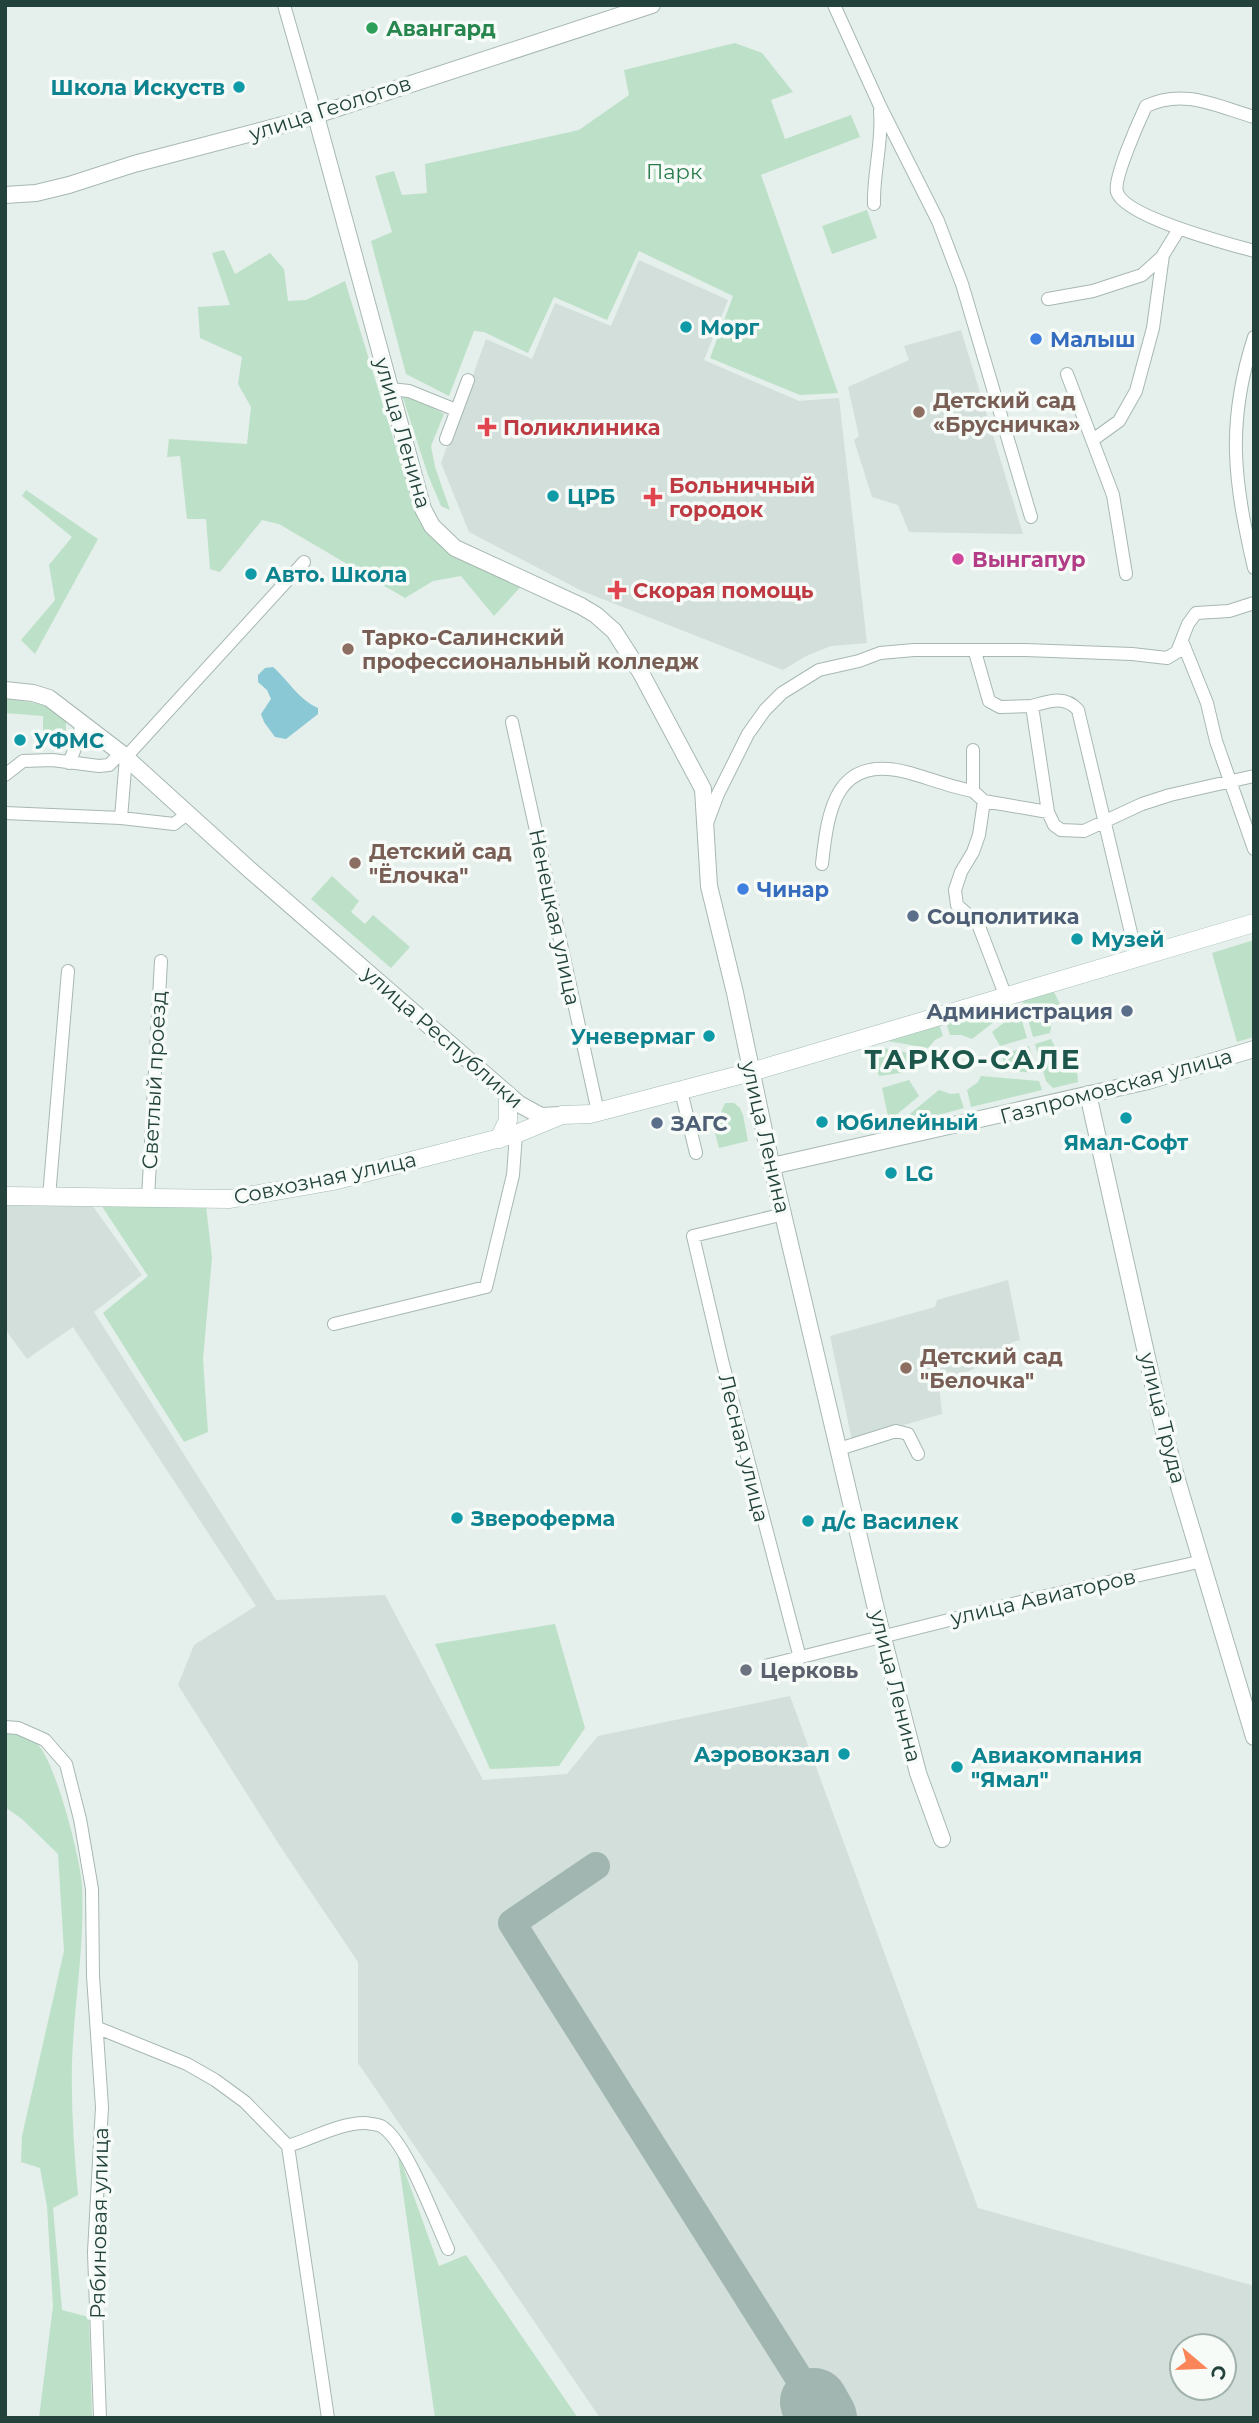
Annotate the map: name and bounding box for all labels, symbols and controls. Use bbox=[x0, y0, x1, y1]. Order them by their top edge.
place label: Авангард bbox=[386, 16, 496, 41]
marker: Авангард bbox=[364, 20, 380, 36]
street label: улица Геологов bbox=[245, 70, 414, 146]
place label: Школа Искуств bbox=[51, 75, 225, 100]
marker: Школа Искуств bbox=[231, 79, 247, 95]
park label: Парк bbox=[646, 159, 702, 184]
place label: Морг bbox=[700, 315, 760, 340]
marker: Морг bbox=[678, 319, 694, 335]
place label: Малыш bbox=[1050, 327, 1135, 352]
marker: Малыш bbox=[1028, 331, 1044, 347]
street label: улица Ленина bbox=[369, 354, 436, 511]
place label: Детский сад «Брусничка» bbox=[933, 388, 1080, 437]
marker: Детский сад «Брусничка» bbox=[911, 404, 927, 420]
place label: Поликлиника bbox=[503, 415, 660, 440]
marker: Поликлиника bbox=[477, 417, 497, 437]
place label: Больничный городок bbox=[669, 473, 815, 522]
place label: ЦРБ bbox=[567, 484, 615, 509]
marker: Больничный городок bbox=[643, 487, 663, 507]
marker: ЦРБ bbox=[545, 488, 561, 504]
place label: Вынгапур bbox=[972, 547, 1086, 572]
marker: Вынгапур bbox=[950, 551, 966, 567]
place label: Авто. Школа bbox=[265, 562, 407, 587]
marker: Авто. Школа bbox=[243, 566, 259, 582]
place label: Скорая помощь bbox=[633, 578, 814, 603]
marker: Скорая помощь bbox=[607, 580, 627, 600]
place label: Тарко-Салинский профессиональный колледж bbox=[362, 625, 700, 674]
marker: Тарко-Салинский профессиональный колледж bbox=[340, 641, 356, 657]
place label: УФМС bbox=[34, 728, 104, 753]
marker: УФМС bbox=[12, 732, 28, 748]
street label: Ненецкая улица bbox=[524, 826, 586, 1008]
place label: Детский сад "Ёлочка" bbox=[369, 839, 512, 888]
marker: Детский сад "Ёлочка" bbox=[347, 855, 363, 871]
place label: Чинар bbox=[757, 877, 829, 902]
marker: Чинар bbox=[735, 881, 751, 897]
place label: Соцполитика bbox=[927, 904, 1079, 929]
marker: Соцполитика bbox=[905, 908, 921, 924]
place label: Музей bbox=[1091, 927, 1164, 952]
marker: Музей bbox=[1069, 931, 1085, 947]
street label: улица Республики bbox=[357, 960, 528, 1113]
street label: Светлый проезд bbox=[137, 990, 171, 1170]
place label: Администрация bbox=[926, 999, 1113, 1024]
marker: Администрация bbox=[1119, 1003, 1135, 1019]
place label: Уневермаг bbox=[571, 1024, 695, 1049]
marker: Уневермаг bbox=[701, 1028, 717, 1044]
district label: ТАРКО-САЛЕ bbox=[864, 1042, 1082, 1076]
street label: Газпромовская улица bbox=[997, 1043, 1235, 1129]
street label: улица Ленина bbox=[736, 1057, 796, 1216]
place label: Юбилейный bbox=[836, 1110, 978, 1135]
marker: Ямал-Софт bbox=[1118, 1110, 1134, 1126]
place label: ЗАГС bbox=[670, 1111, 728, 1136]
marker: Юбилейный bbox=[814, 1114, 830, 1130]
marker: ЗАГС bbox=[649, 1115, 665, 1131]
place label: Ямал-Софт bbox=[1064, 1130, 1189, 1155]
street label: Совхозная улица bbox=[231, 1146, 419, 1210]
place label: LG bbox=[905, 1161, 934, 1186]
marker: LG bbox=[883, 1165, 899, 1181]
place label: Детский сад "Белочка" bbox=[920, 1344, 1063, 1393]
street label: улица Труда bbox=[1134, 1349, 1191, 1486]
marker: Детский сад "Белочка" bbox=[898, 1360, 914, 1376]
street label: Лесная улица bbox=[714, 1371, 774, 1525]
place label: Звероферма bbox=[470, 1506, 615, 1531]
place label: д/с Василек bbox=[822, 1509, 959, 1534]
marker: Звероферма bbox=[449, 1510, 465, 1526]
marker: д/с Василек bbox=[800, 1513, 816, 1529]
street label: улица Авиаторов bbox=[947, 1564, 1138, 1631]
street label: улица Ленина bbox=[865, 1607, 927, 1765]
place label: Церковь bbox=[760, 1658, 859, 1683]
marker: Церковь bbox=[738, 1662, 754, 1678]
place label: Аэровокзал bbox=[694, 1742, 830, 1767]
place label: Авиакомпания "Ямал" bbox=[971, 1743, 1142, 1792]
marker: Аэровокзал bbox=[836, 1746, 852, 1762]
marker: Авиакомпания "Ямал" bbox=[949, 1759, 965, 1775]
street label: Рябиновая улица bbox=[85, 2127, 113, 2319]
north arrow bbox=[1168, 2332, 1238, 2402]
text: С bbox=[1205, 2362, 1232, 2383]

